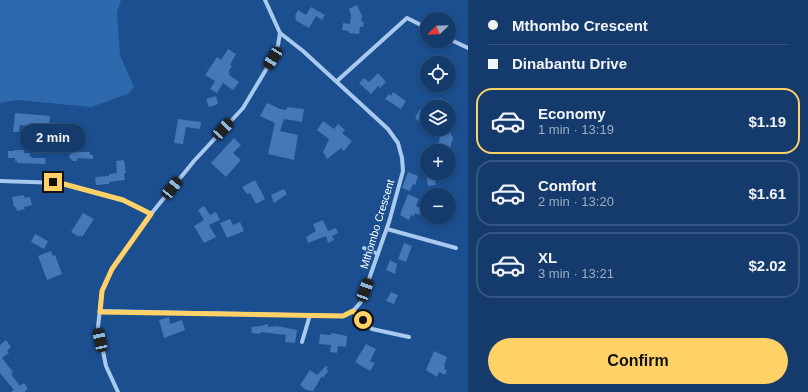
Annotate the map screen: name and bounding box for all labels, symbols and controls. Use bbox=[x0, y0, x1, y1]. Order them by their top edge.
north arrow bbox=[420, 12, 456, 48]
map controls bbox=[420, 12, 456, 224]
text: Mthombo Crescent bbox=[512, 17, 648, 34]
car bbox=[262, 45, 284, 71]
text: Dinabantu Drive bbox=[512, 55, 627, 72]
button: locate bbox=[420, 56, 456, 92]
button: layers bbox=[420, 100, 456, 136]
icon: car bbox=[490, 103, 526, 139]
text: Economy bbox=[538, 105, 606, 122]
text: $1.19 bbox=[748, 113, 786, 130]
car bbox=[210, 116, 236, 142]
text: 1 min · 13:19 bbox=[538, 122, 614, 137]
callout: 2 min bbox=[20, 124, 86, 152]
text: 2 min bbox=[36, 130, 70, 145]
button: + bbox=[420, 144, 456, 180]
route end bbox=[44, 173, 62, 191]
car bbox=[160, 175, 184, 201]
icon: car bbox=[490, 175, 526, 211]
text: Comfort bbox=[538, 177, 596, 194]
street label: Mthombo Crescent bbox=[358, 178, 396, 270]
text: $1.61 bbox=[748, 185, 786, 202]
button: − bbox=[420, 188, 456, 224]
text: 2 min · 13:20 bbox=[538, 194, 614, 209]
icon: car bbox=[490, 247, 526, 283]
text: XL bbox=[538, 249, 557, 266]
text: $2.02 bbox=[748, 257, 786, 274]
text: 3 min · 13:21 bbox=[538, 266, 614, 281]
car bbox=[355, 277, 375, 303]
route start bbox=[354, 311, 372, 329]
car bbox=[92, 327, 108, 353]
button: Confirm bbox=[488, 338, 788, 384]

